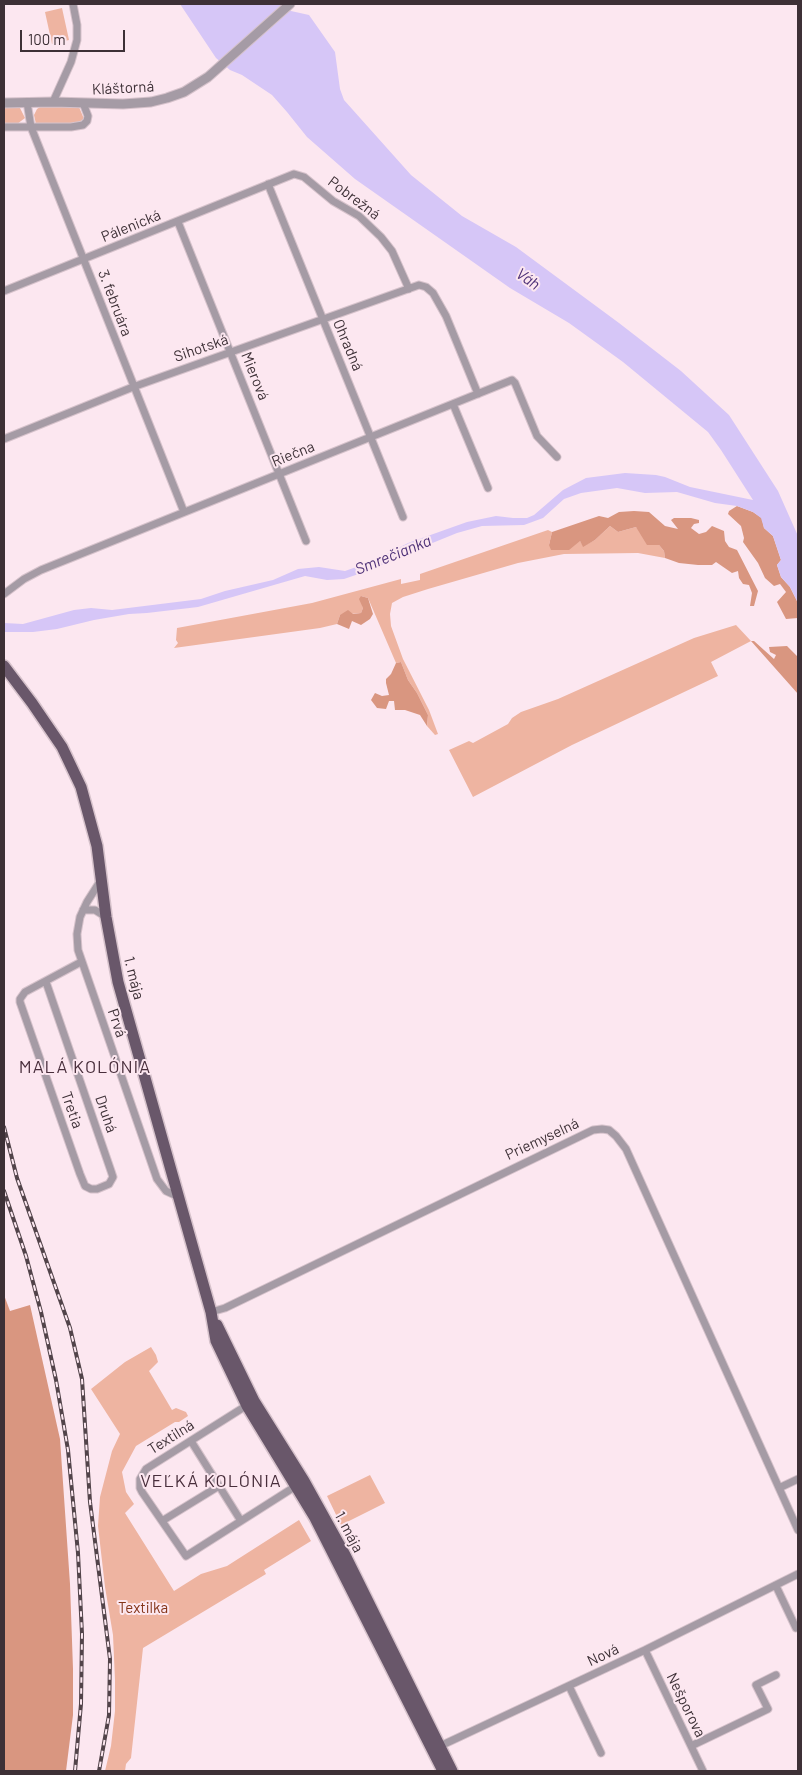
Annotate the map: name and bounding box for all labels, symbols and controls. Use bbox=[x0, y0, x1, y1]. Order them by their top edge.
scale bar bbox=[22, 20, 128, 52]
text: 100 m bbox=[28, 30, 66, 48]
street label: Kláštorná bbox=[92, 77, 154, 99]
street label: Pobrežná bbox=[324, 173, 384, 223]
street label: Pálenická bbox=[99, 206, 163, 246]
water label: Váh bbox=[512, 264, 544, 294]
street label: 3. februára bbox=[94, 267, 136, 339]
street label: Ohradná bbox=[329, 316, 367, 374]
street label: Sihotská bbox=[171, 330, 231, 366]
street label: Mierová bbox=[237, 349, 273, 403]
street label: Riečna bbox=[269, 437, 317, 471]
water label: Smrečianka bbox=[352, 531, 434, 579]
street label: 1. mája bbox=[120, 955, 148, 1001]
street label: Prvá bbox=[104, 1006, 130, 1040]
district label: MALÁ KOLÓNIA bbox=[17, 1056, 153, 1078]
street label: Tretia bbox=[57, 1089, 87, 1131]
street label: Druhá bbox=[91, 1093, 121, 1135]
street label: Priemyselná bbox=[502, 1114, 582, 1164]
street label: Textilná bbox=[145, 1416, 197, 1458]
district label: VEĽKÁ KOLÓNIA bbox=[139, 1470, 283, 1492]
street label: 1. mája bbox=[331, 1508, 367, 1556]
park label: Textilka bbox=[118, 1599, 168, 1617]
street label: Nová bbox=[584, 1640, 622, 1670]
street label: Nešporova bbox=[663, 1670, 709, 1740]

